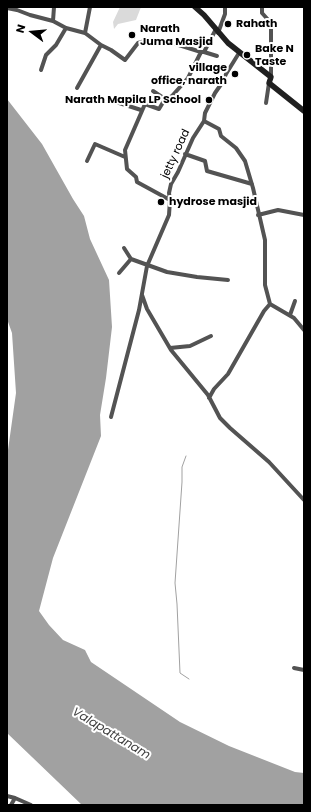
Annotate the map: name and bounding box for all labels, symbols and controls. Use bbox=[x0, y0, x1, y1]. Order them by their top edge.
north arrow bbox=[12, 12, 52, 52]
place label: Rahath bbox=[236, 17, 277, 31]
marker: Rahath bbox=[223, 19, 233, 29]
place label: Narath Juma Masjid bbox=[140, 22, 213, 48]
text: N bbox=[12, 23, 29, 35]
marker: Narath Juma Masjid bbox=[127, 30, 137, 40]
place label: Bake N Taste bbox=[255, 42, 294, 68]
marker: Bake N Taste bbox=[242, 50, 252, 60]
place label: village office, narath bbox=[151, 61, 227, 87]
marker: village office, narath bbox=[230, 69, 240, 79]
place label: Narath Mapila LP School bbox=[65, 93, 201, 107]
marker: Narath Mapila LP School bbox=[204, 95, 214, 105]
street label: jetty road bbox=[159, 127, 193, 181]
place label: hydrose masjid bbox=[169, 195, 257, 209]
marker: hydrose masjid bbox=[156, 197, 166, 207]
water label: Valapattanam bbox=[69, 705, 153, 763]

